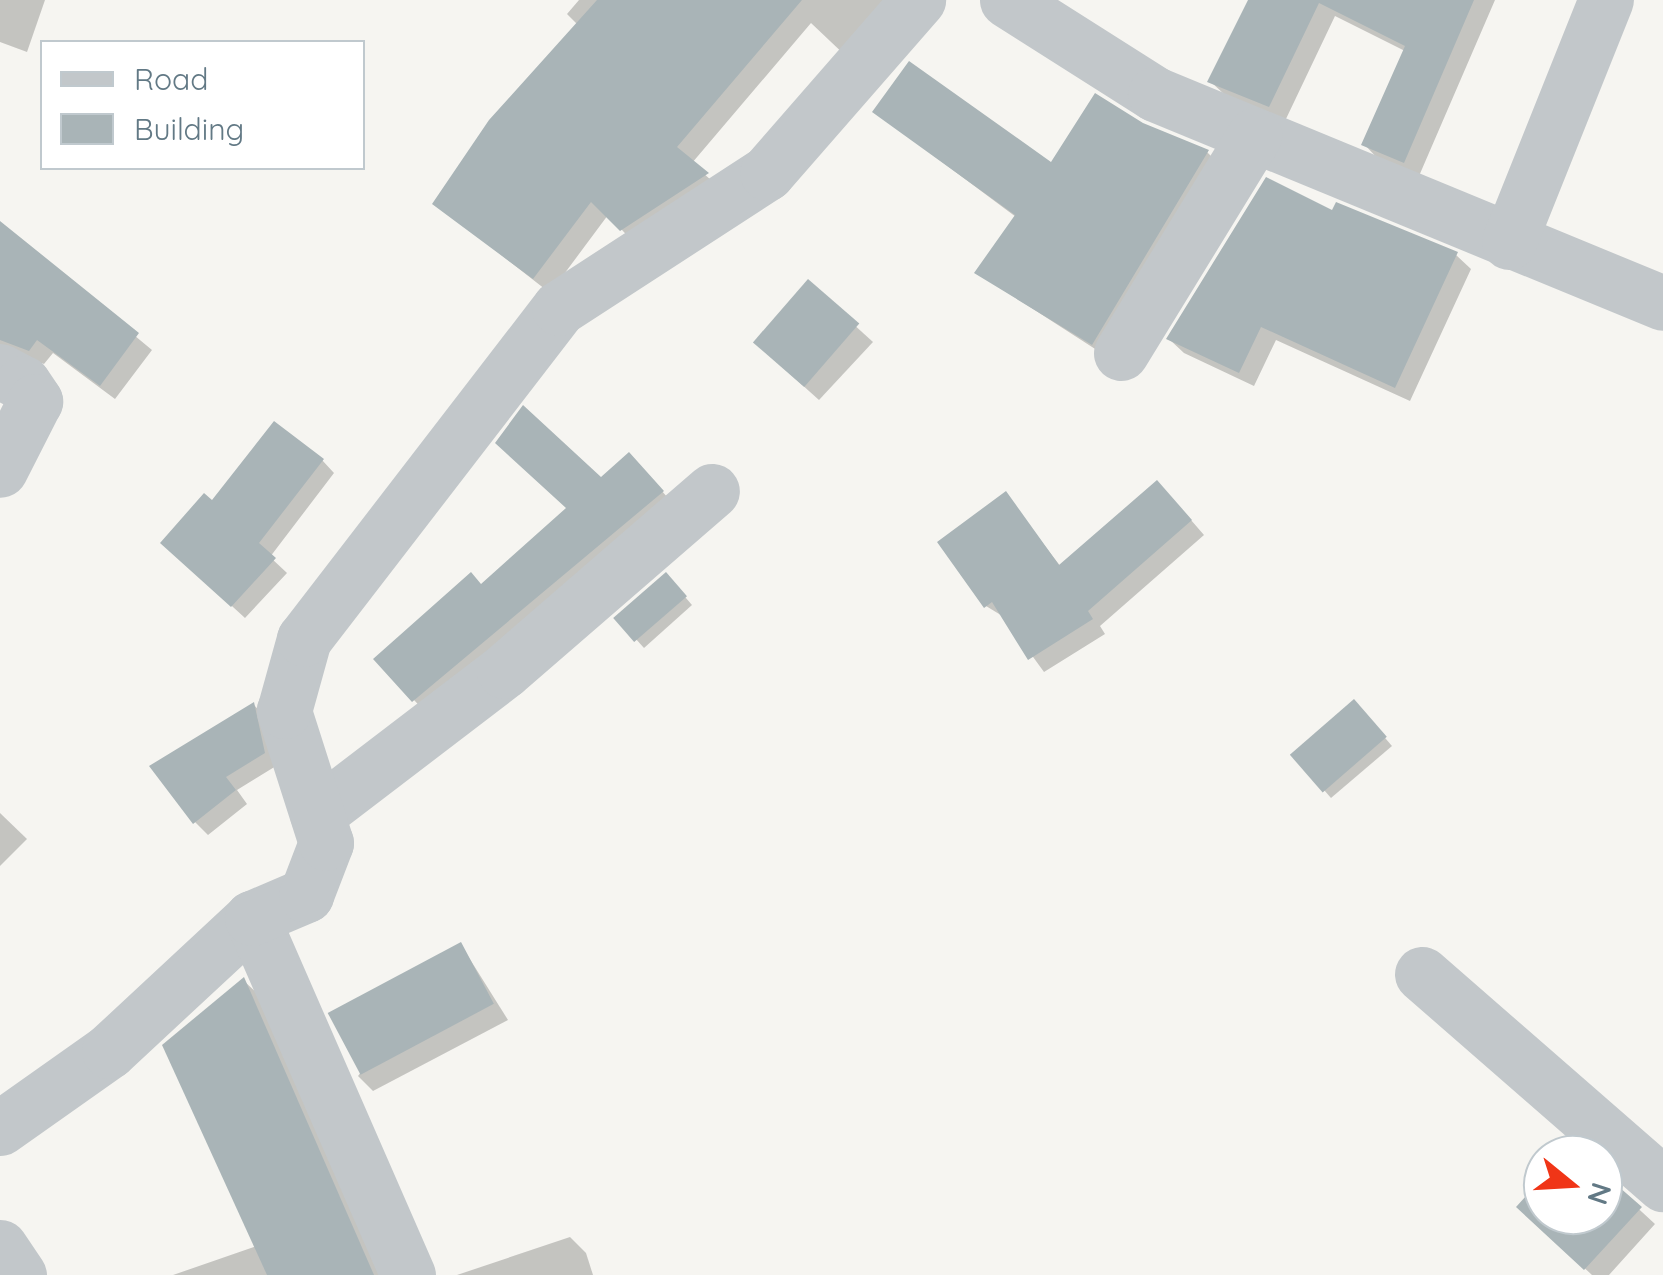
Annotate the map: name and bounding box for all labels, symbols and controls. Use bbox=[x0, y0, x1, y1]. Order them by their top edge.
legend bbox=[40, 40, 365, 170]
text: Road bbox=[134, 60, 208, 98]
text: Building bbox=[134, 110, 244, 148]
north arrow bbox=[1523, 1135, 1623, 1235]
text: N bbox=[1580, 1179, 1620, 1209]

